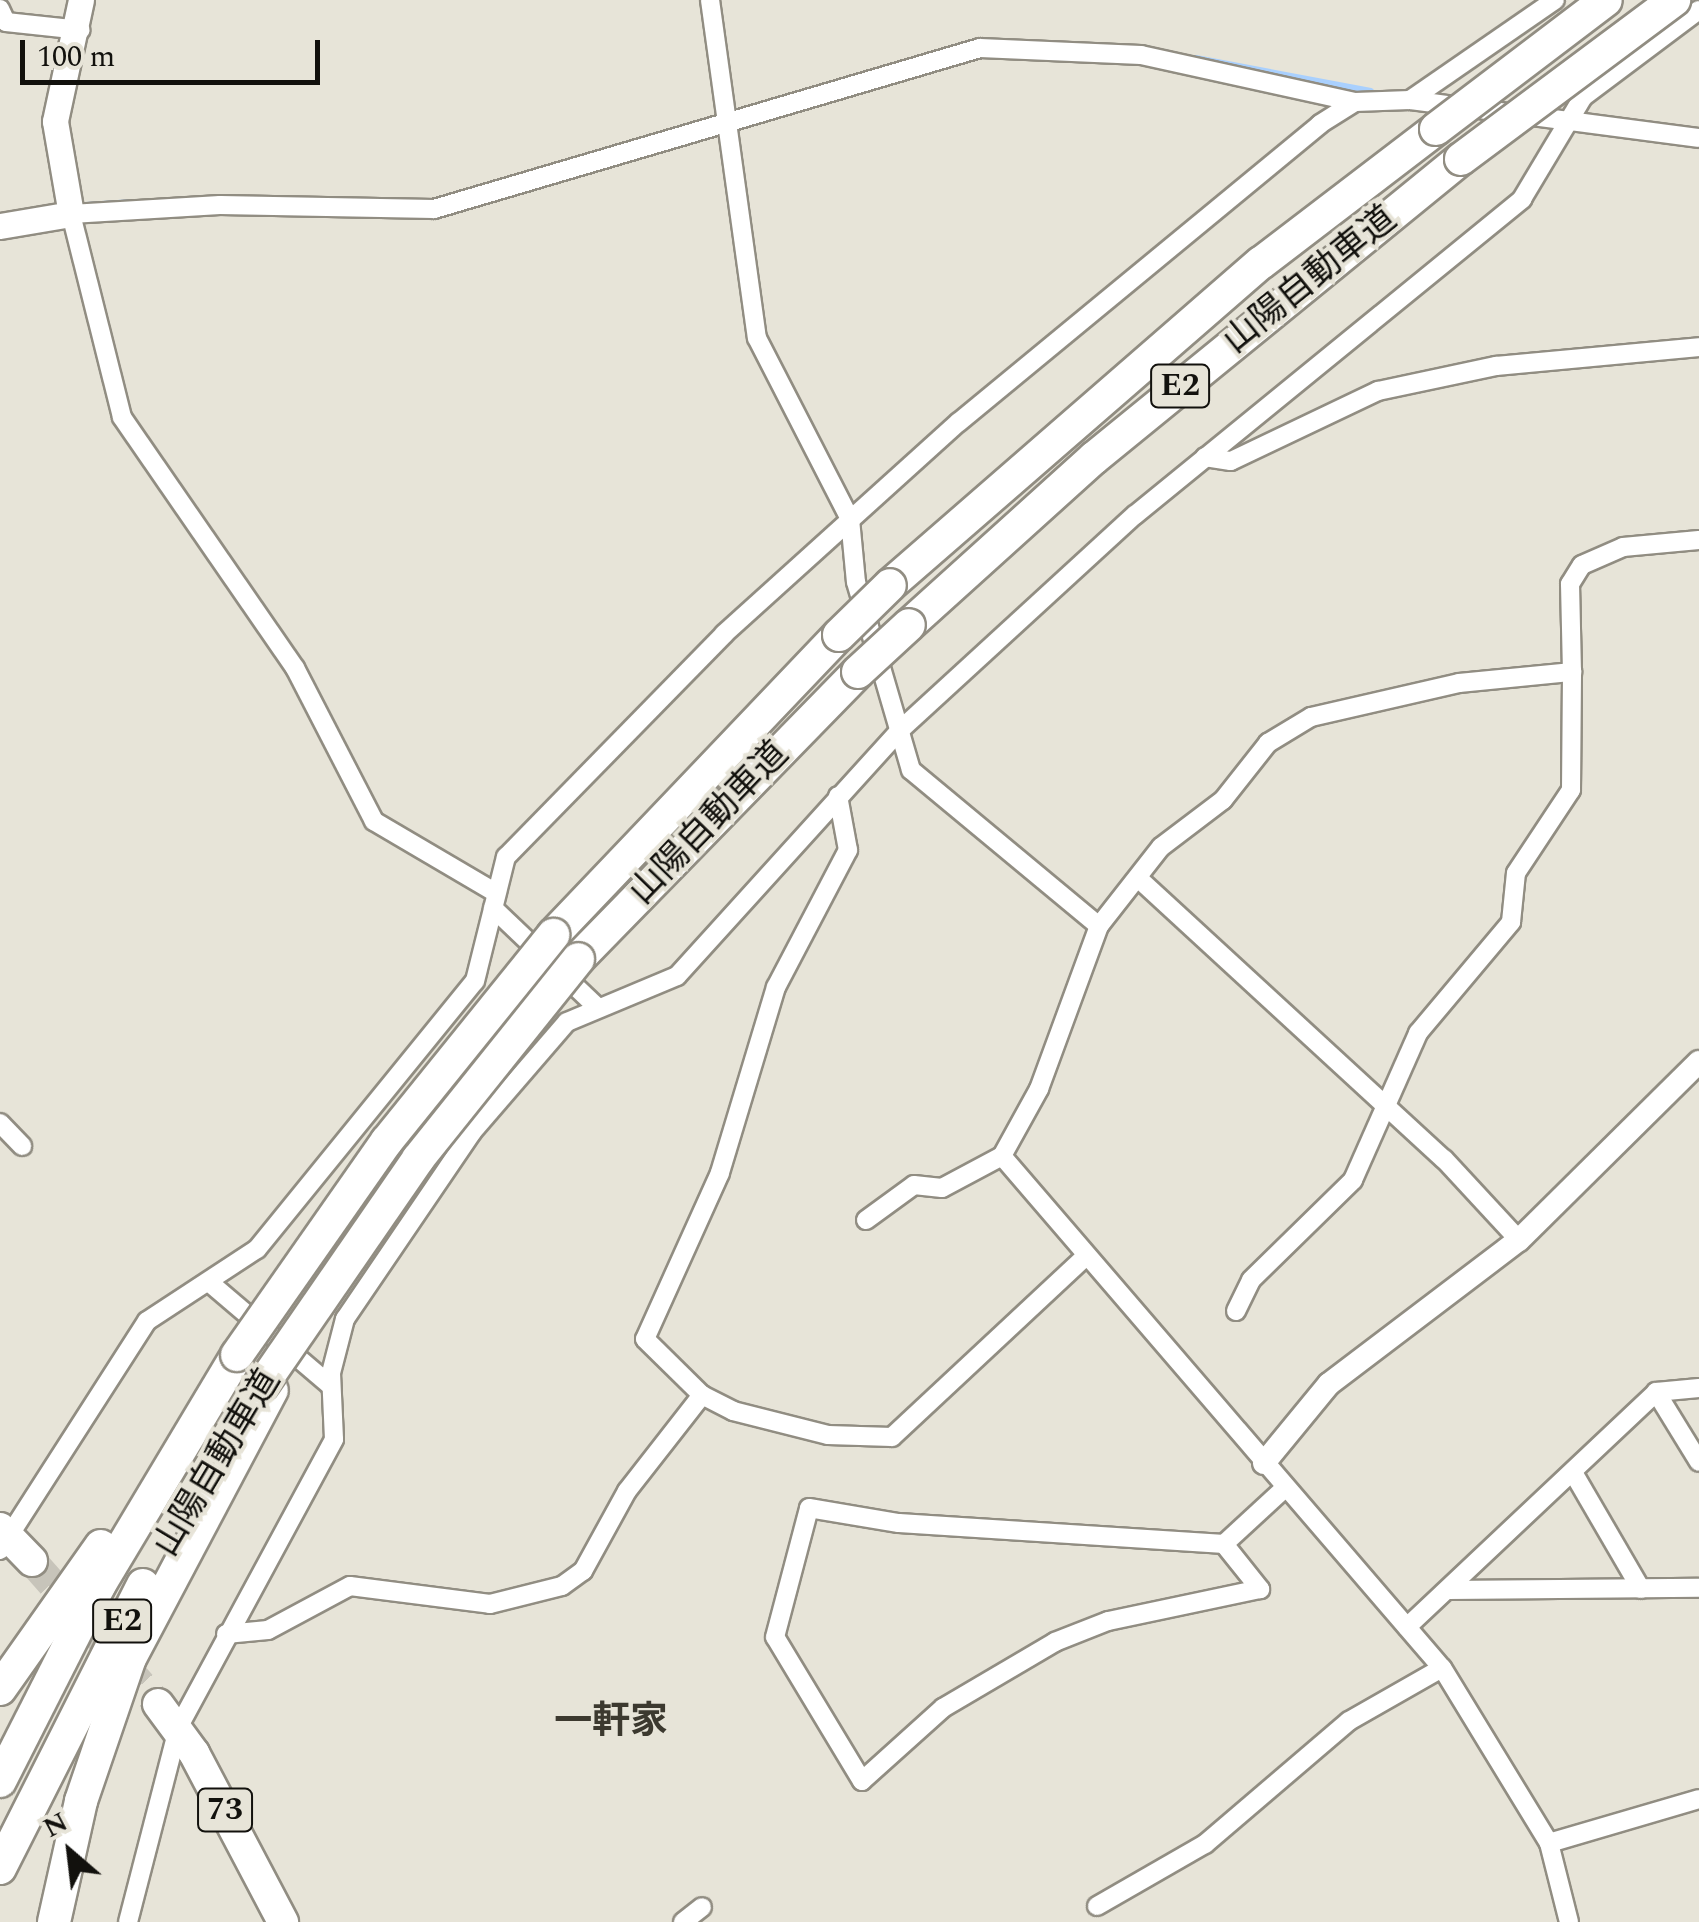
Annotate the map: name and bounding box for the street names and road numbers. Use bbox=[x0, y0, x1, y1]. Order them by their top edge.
street label: 山陽自動車道 bbox=[1215, 198, 1405, 362]
road number: E2 bbox=[1150, 359, 1210, 413]
street label: 山陽自動車道 bbox=[621, 733, 797, 913]
street label: 山陽自動車道 bbox=[145, 1362, 289, 1564]
road number: E2 bbox=[92, 1594, 152, 1648]
road number: 73 bbox=[195, 1783, 255, 1837]

